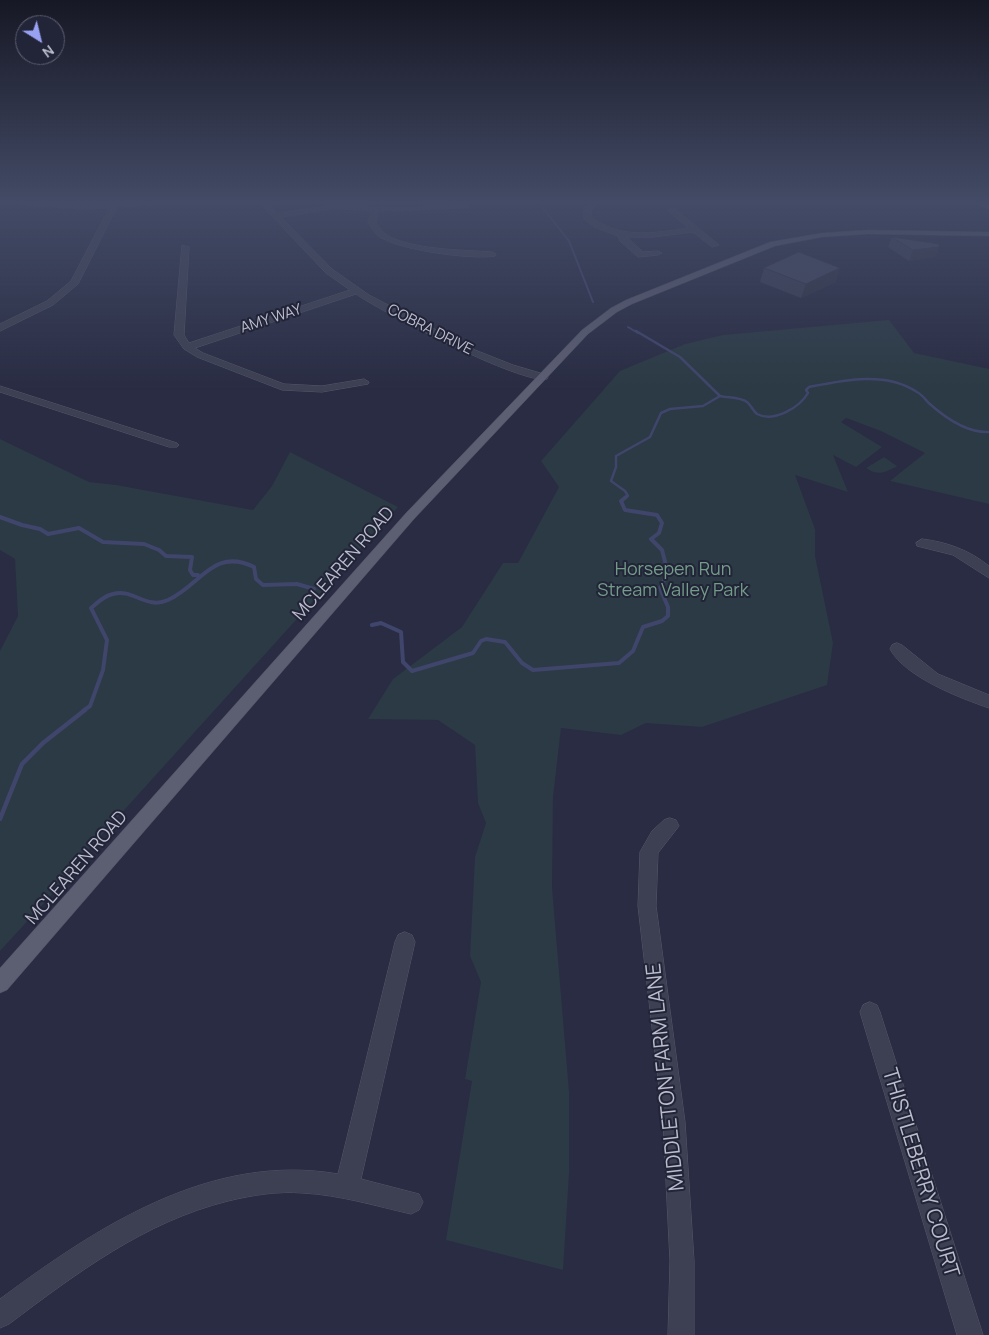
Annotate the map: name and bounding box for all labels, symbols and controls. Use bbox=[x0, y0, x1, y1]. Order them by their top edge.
north arrow bbox=[15, 15, 65, 65]
text: N bbox=[39, 41, 58, 62]
street label: AMY WAY bbox=[238, 301, 304, 337]
street label: COBRA DRIVE bbox=[384, 301, 476, 359]
street label: MCLEAREN ROAD bbox=[289, 503, 399, 625]
park label: Horsepen Run Stream Valley Park bbox=[597, 559, 749, 602]
street label: MCLEAREN ROAD bbox=[22, 807, 132, 929]
street label: MIDDLETON FARM LANE bbox=[642, 962, 690, 1192]
street label: THISTLEBERRY COURT bbox=[876, 1065, 964, 1281]

